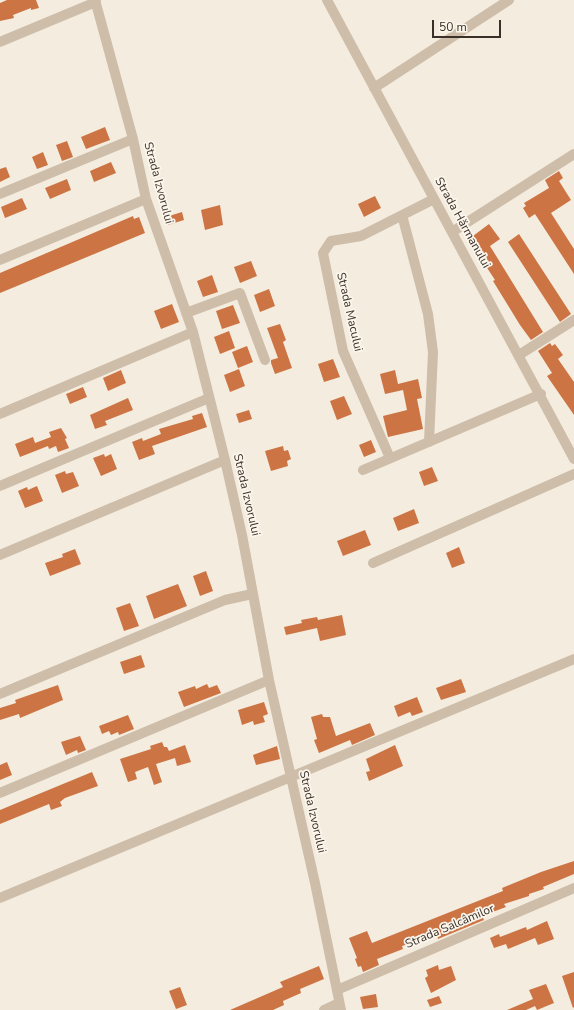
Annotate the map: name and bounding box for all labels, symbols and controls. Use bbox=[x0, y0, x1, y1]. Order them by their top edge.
scale bar bbox=[434, 12, 503, 38]
text: 50 m bbox=[439, 19, 467, 35]
street label: Strada Izvorului bbox=[140, 141, 176, 225]
street label: Strada Hărmanului bbox=[431, 175, 493, 271]
street label: Strada Macului bbox=[333, 271, 365, 353]
street label: Strada Izvorului bbox=[230, 452, 262, 538]
street label: Strada Izvorului bbox=[296, 769, 328, 855]
street label: Strada Salcâmilor bbox=[403, 902, 497, 952]

